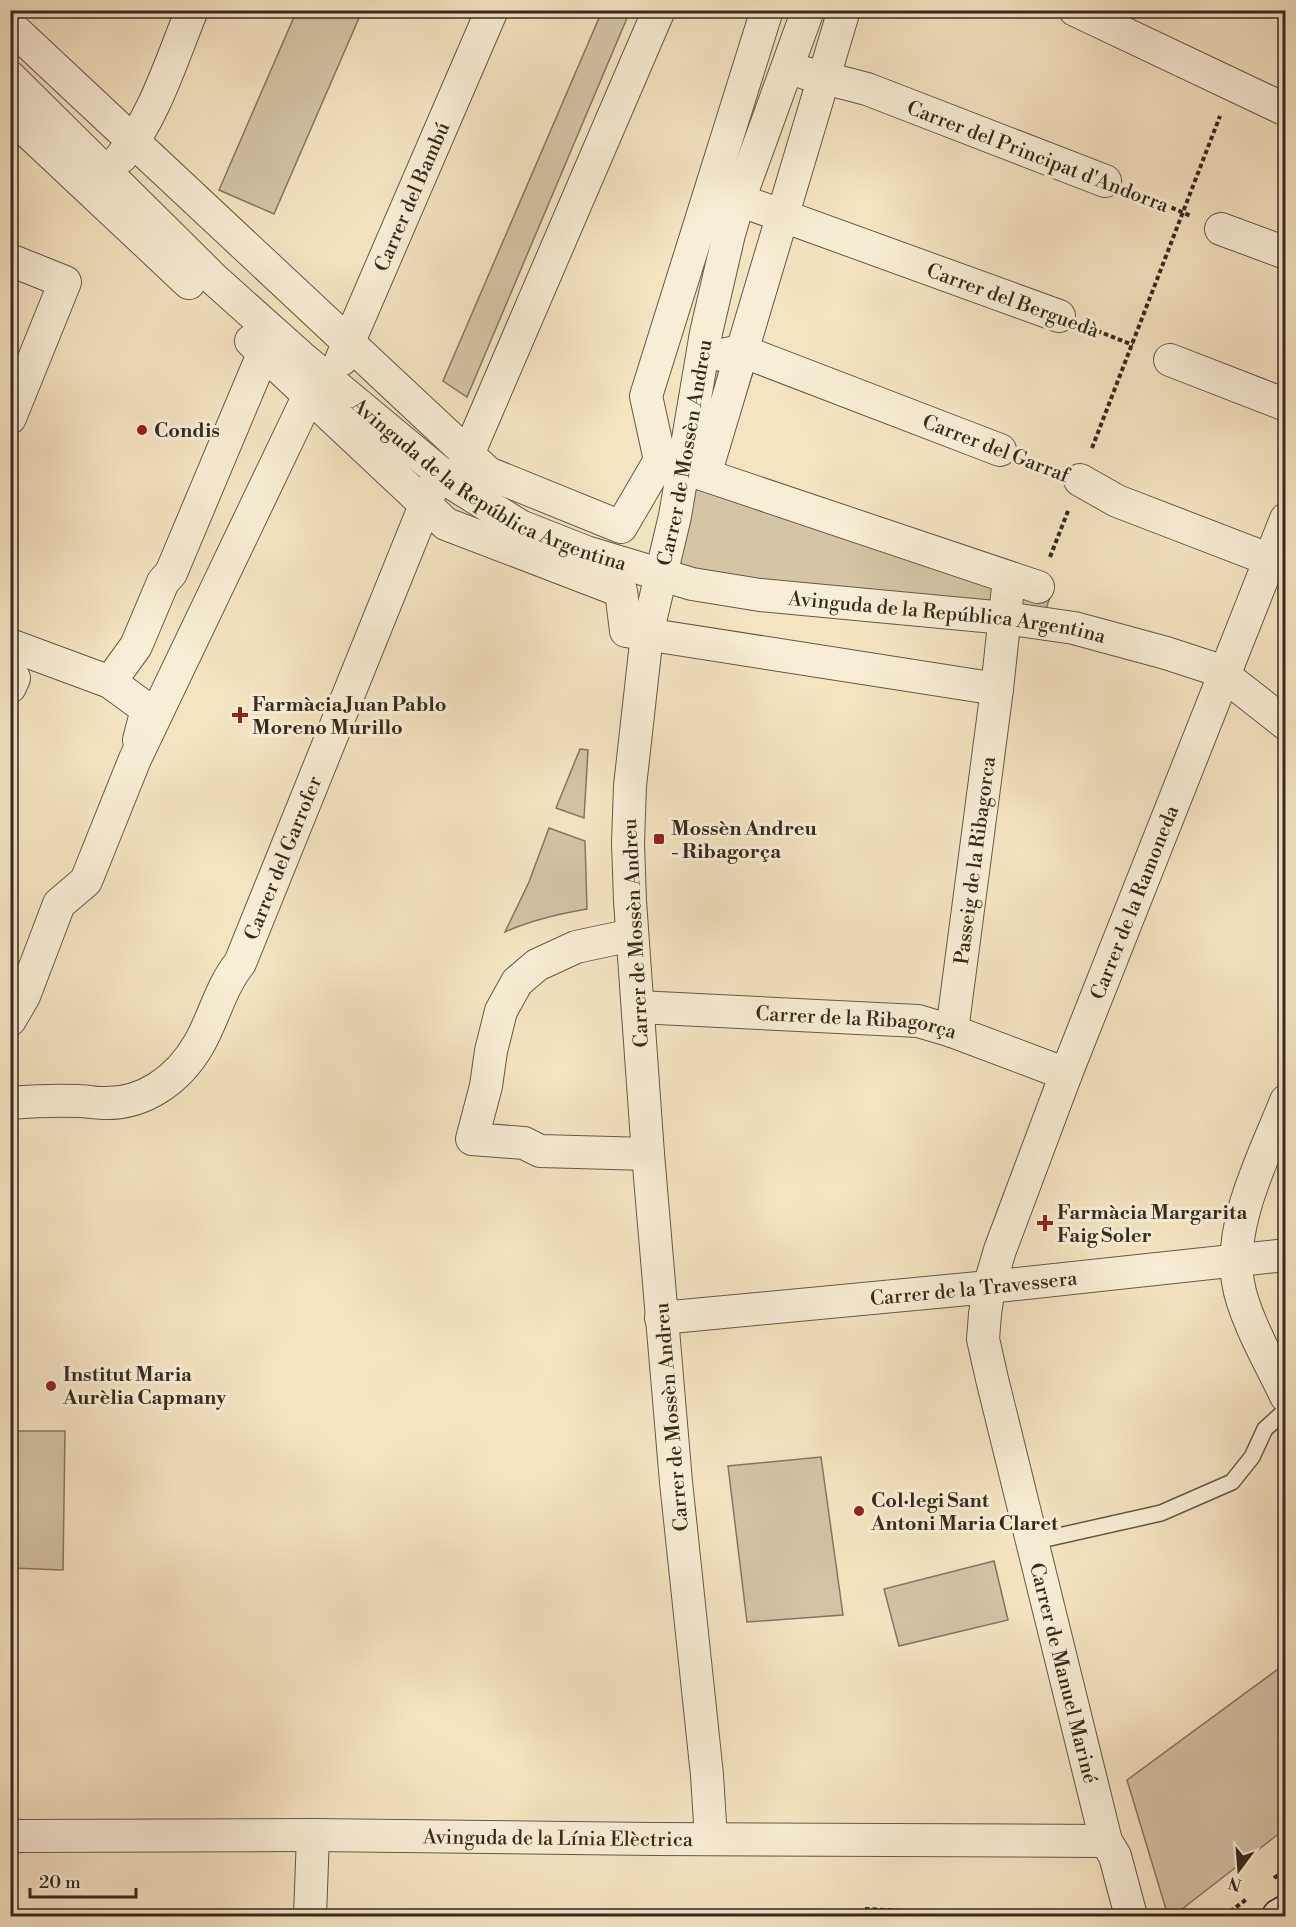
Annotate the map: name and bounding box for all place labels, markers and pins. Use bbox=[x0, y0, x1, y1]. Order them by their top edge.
place label: Condis bbox=[154, 419, 220, 444]
marker: Condis bbox=[135, 423, 149, 437]
place label: Farmàcia Juan Pablo Moreno Murillo bbox=[252, 693, 447, 741]
marker: Farmàcia Juan Pablo Moreno Murillo bbox=[233, 708, 247, 722]
place label: Mossèn Andreu - Ribagorça bbox=[671, 817, 818, 865]
marker: Mossèn Andreu - Ribagorça bbox=[652, 832, 666, 846]
place label: Farmàcia Margarita Faig Soler bbox=[1057, 1201, 1248, 1249]
marker: Farmàcia Margarita Faig Soler bbox=[1038, 1216, 1052, 1230]
place label: Institut Maria Aurèlia Capmany bbox=[62, 1363, 227, 1411]
marker: Institut Maria Aurèlia Capmany bbox=[44, 1379, 58, 1393]
place label: Col·legi Sant Antoni Maria Claret bbox=[870, 1489, 1059, 1537]
marker: Col·legi Sant Antoni Maria Claret bbox=[852, 1504, 866, 1518]

